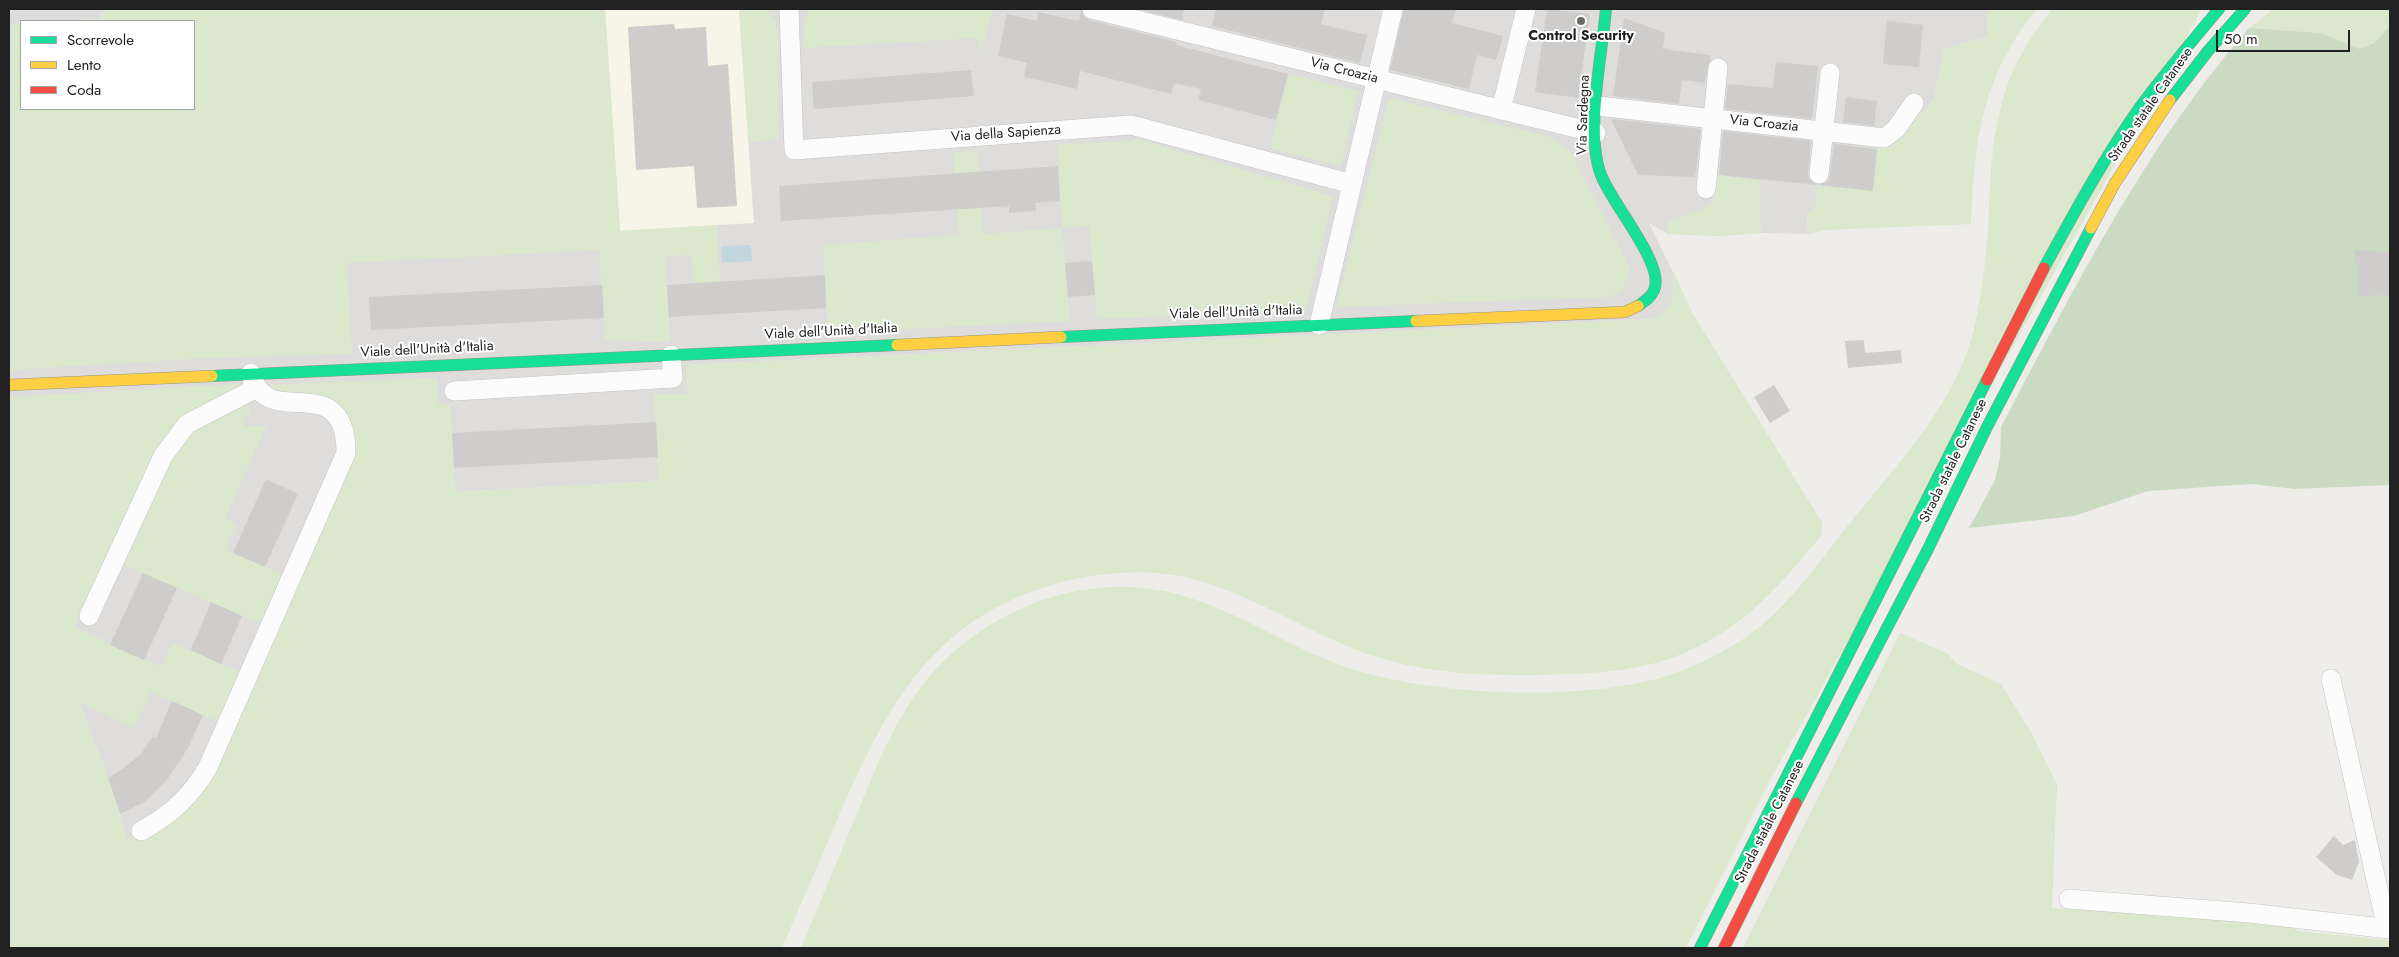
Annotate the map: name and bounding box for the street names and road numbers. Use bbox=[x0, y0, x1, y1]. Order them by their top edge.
street label: Strada statale Catanese bbox=[2105, 45, 2197, 165]
street label: Via Croazia bbox=[1308, 54, 1380, 88]
street label: Via Sardegna bbox=[1574, 75, 1594, 155]
street label: Via Croazia bbox=[1729, 112, 1799, 136]
street label: Via della Sapienza bbox=[950, 122, 1062, 146]
street label: Viale dell'Unità d'Italia bbox=[1169, 302, 1303, 324]
street label: Viale dell'Unità d'Italia bbox=[764, 320, 898, 344]
street label: Viale dell'Unità d'Italia bbox=[360, 338, 494, 362]
street label: Strada statale Catanese bbox=[1917, 396, 1991, 526]
street label: Strada statale Catanese bbox=[1732, 758, 1808, 886]

